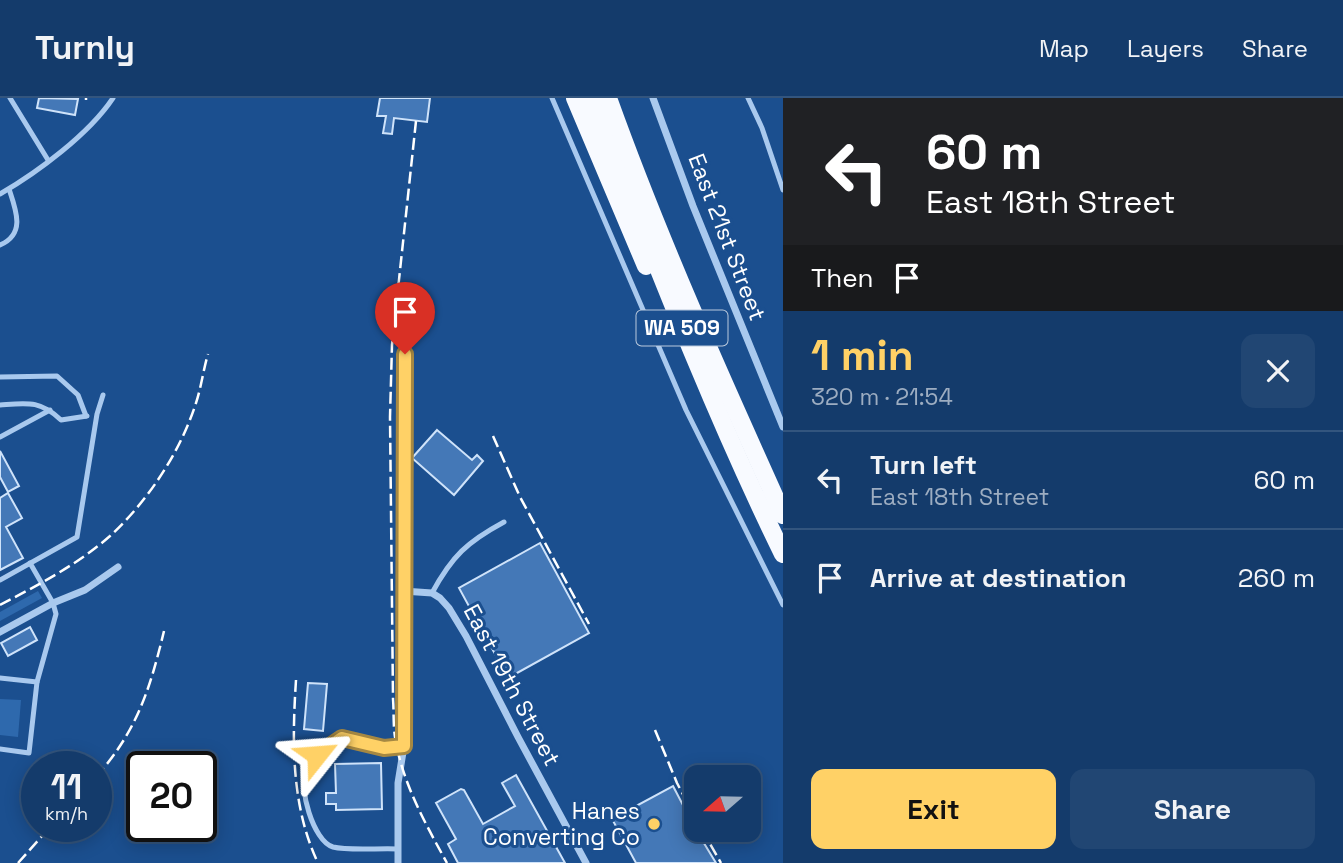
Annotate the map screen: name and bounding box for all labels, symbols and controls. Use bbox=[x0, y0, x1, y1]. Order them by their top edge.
text: Turnly bbox=[35, 27, 135, 69]
text: Map bbox=[1039, 33, 1089, 64]
text: Layers bbox=[1127, 33, 1204, 64]
text: Share bbox=[1242, 33, 1308, 64]
text: 60 m bbox=[926, 121, 1042, 183]
icon: left bbox=[811, 126, 902, 217]
street label: East 21st Street bbox=[681, 149, 773, 325]
text: East 18th Street bbox=[926, 182, 1175, 222]
icon: arrive bbox=[888, 259, 926, 297]
text: Then bbox=[811, 261, 874, 295]
pin bbox=[375, 282, 435, 354]
icon: arrive bbox=[386, 293, 424, 331]
road number: WA 509 bbox=[636, 310, 728, 345]
text: 1 min bbox=[811, 329, 914, 382]
button: close bbox=[1241, 334, 1315, 408]
text: 320 m · 21:54 bbox=[811, 382, 953, 412]
text: Turn left bbox=[870, 448, 977, 482]
icon: left bbox=[811, 461, 849, 499]
text: 60 m bbox=[1253, 463, 1315, 497]
text: East 18th Street bbox=[870, 482, 1049, 512]
icon: arrive bbox=[811, 559, 849, 597]
text: Arrive at destination bbox=[870, 561, 1127, 595]
text: 260 m bbox=[1238, 561, 1315, 595]
street label: East 19th Street bbox=[457, 599, 567, 771]
position arrow bbox=[280, 718, 354, 792]
speed limit sign: 20 bbox=[126, 751, 217, 842]
text: 11 bbox=[51, 765, 82, 809]
north arrow bbox=[684, 765, 761, 842]
map controls bbox=[684, 765, 761, 842]
button: Exit bbox=[811, 769, 1056, 849]
button: Share bbox=[1070, 769, 1315, 849]
place label: Hanes Converting Co bbox=[483, 796, 640, 852]
text: km/h bbox=[45, 802, 88, 825]
marker: Hanes Converting Co bbox=[646, 816, 662, 832]

